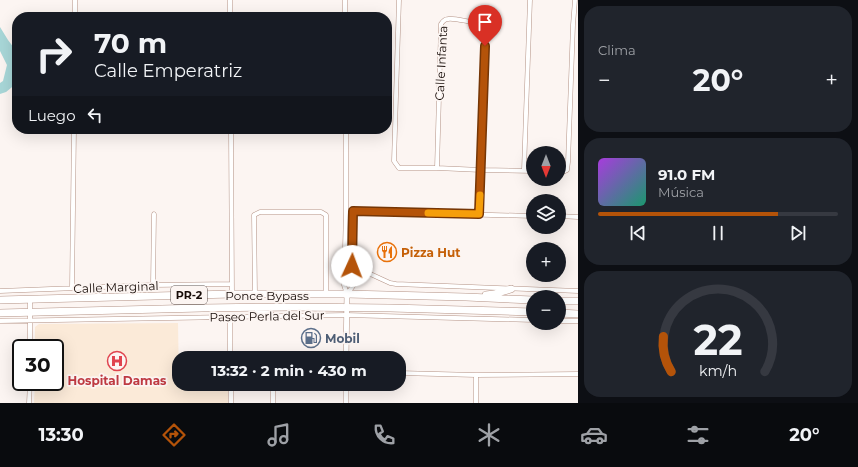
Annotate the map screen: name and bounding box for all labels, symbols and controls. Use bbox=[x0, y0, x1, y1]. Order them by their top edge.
pin bbox=[468, 5, 502, 46]
icon: arrive bbox=[474, 11, 496, 33]
street label: Calle Infanta bbox=[432, 25, 450, 101]
text: 70 m bbox=[94, 26, 167, 60]
icon: right bbox=[28, 28, 80, 80]
text: Clima bbox=[598, 42, 636, 58]
text: Calle Emperatriz bbox=[94, 60, 242, 82]
text: 20° bbox=[693, 62, 743, 99]
text: − bbox=[598, 67, 611, 94]
text: + bbox=[825, 67, 838, 94]
icon: left bbox=[84, 104, 106, 126]
text: Luego bbox=[28, 106, 76, 125]
north arrow bbox=[526, 146, 566, 186]
map controls bbox=[526, 146, 566, 330]
text: 91.0 FM bbox=[658, 165, 715, 184]
text: Música bbox=[658, 184, 704, 200]
button: layers bbox=[526, 194, 566, 234]
icon: previous bbox=[627, 222, 649, 244]
icon: pause bbox=[707, 222, 729, 244]
icon: next bbox=[787, 222, 809, 244]
restaurant icon: Pizza Hut bbox=[376, 241, 398, 263]
button: + bbox=[526, 242, 566, 282]
position arrow bbox=[331, 245, 373, 287]
place label: Pizza Hut bbox=[401, 245, 461, 260]
street label: Calle Marginal bbox=[73, 278, 159, 296]
road number: PR-2 bbox=[171, 286, 207, 304]
street label: Ponce Bypass bbox=[225, 288, 309, 303]
button: − bbox=[526, 290, 566, 330]
street label: Paseo Perla del Sur bbox=[209, 307, 325, 325]
text: 22 bbox=[693, 315, 743, 365]
fuel station icon: Mobil bbox=[300, 327, 322, 349]
place label: Mobil bbox=[325, 331, 360, 346]
speed limit sign: 30 bbox=[12, 339, 64, 391]
hospital icon: Hospital Damas bbox=[106, 350, 128, 372]
text: 13:32 · 2 min · 430 m bbox=[211, 361, 367, 380]
text: km/h bbox=[699, 361, 737, 379]
place label: Hospital Damas bbox=[68, 373, 167, 388]
icon: directions bbox=[160, 421, 188, 449]
icon: music bbox=[265, 421, 293, 449]
icon: phone bbox=[370, 421, 398, 449]
icon: climate bbox=[475, 421, 503, 449]
icon: car bbox=[580, 421, 608, 449]
icon: filters bbox=[684, 421, 712, 449]
text: 13:30 bbox=[38, 424, 84, 446]
text: 20° bbox=[789, 424, 820, 446]

